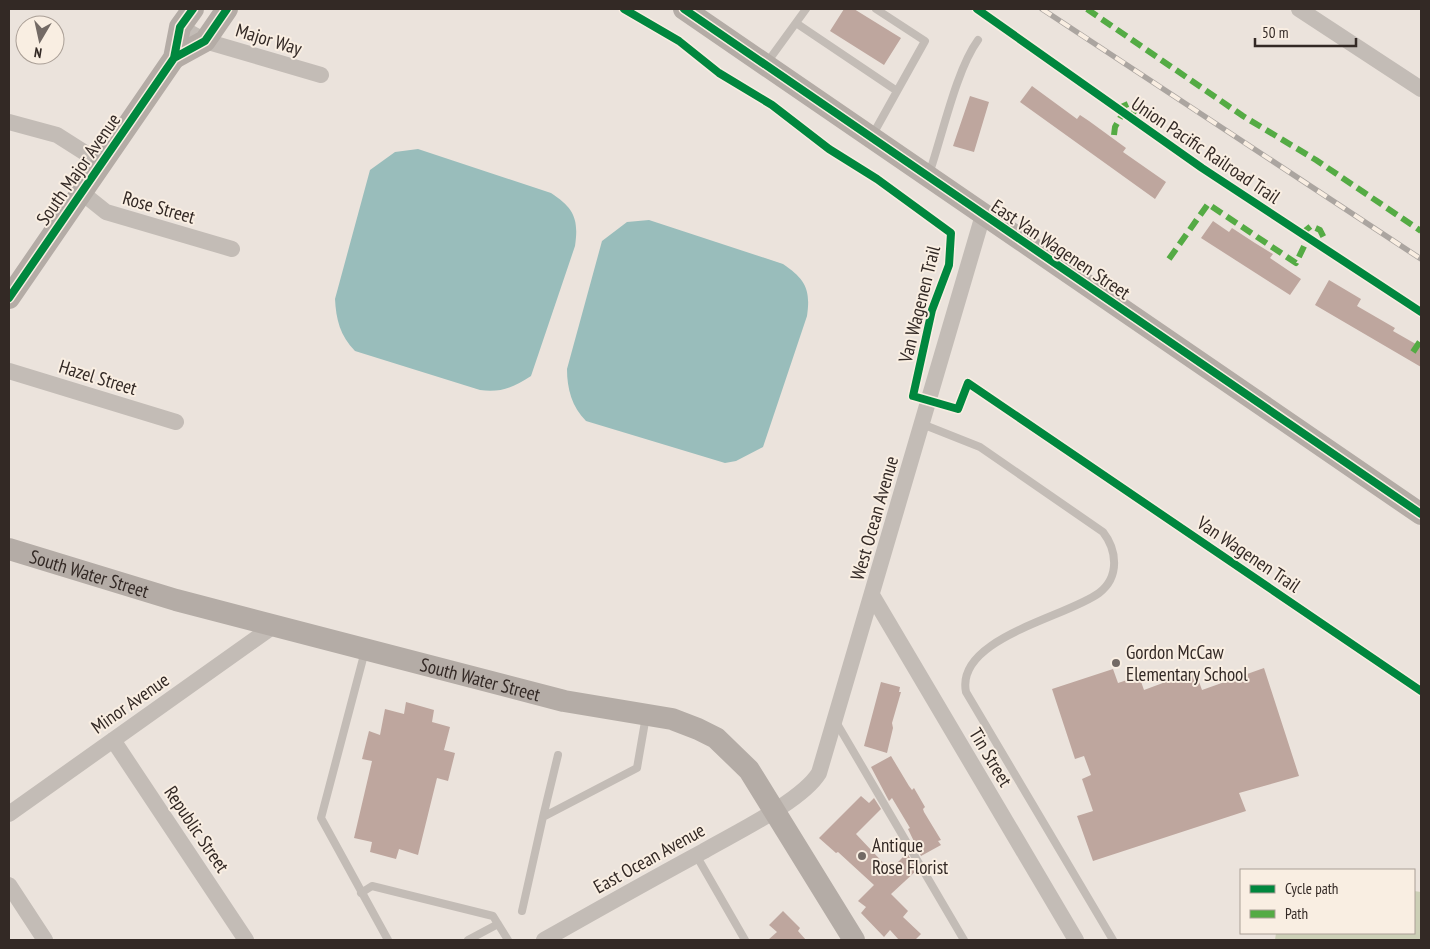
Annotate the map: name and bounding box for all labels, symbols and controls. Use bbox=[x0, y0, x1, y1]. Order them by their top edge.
north arrow bbox=[15, 15, 65, 65]
scale bar bbox=[1255, 15, 1356, 47]
street label: Major Way bbox=[233, 18, 306, 61]
text: 50 m bbox=[1262, 23, 1288, 42]
text: N bbox=[33, 43, 43, 62]
street label: Union Pacific Railroad Trail bbox=[1127, 91, 1286, 209]
street label: South Major Avenue bbox=[31, 108, 125, 230]
street label: Rose Street bbox=[120, 185, 199, 229]
street label: East Van Wagenen Street bbox=[987, 194, 1136, 305]
street label: Van Wagenen Trail bbox=[893, 242, 945, 366]
street label: Hazel Street bbox=[56, 354, 141, 400]
street label: West Ocean Avenue bbox=[845, 453, 903, 583]
street label: Van Wagenen Trail bbox=[1192, 510, 1306, 598]
street label: South Water Street bbox=[27, 544, 153, 603]
place label: Gordon McCaw Elementary School bbox=[1126, 640, 1248, 686]
street label: South Water Street bbox=[418, 652, 544, 707]
marker: Gordon McCaw Elementary School bbox=[1110, 657, 1122, 669]
street label: Minor Avenue bbox=[86, 667, 174, 739]
street label: Tin Street bbox=[964, 723, 1018, 791]
street label: Republic Street bbox=[159, 781, 235, 878]
street label: East Ocean Avenue bbox=[589, 817, 709, 898]
place label: Antique Rose Florist bbox=[872, 833, 949, 879]
marker: Antique Rose Florist bbox=[856, 850, 868, 862]
legend bbox=[1240, 869, 1415, 934]
text: Cycle path bbox=[1285, 879, 1338, 898]
text: Path bbox=[1285, 904, 1308, 923]

